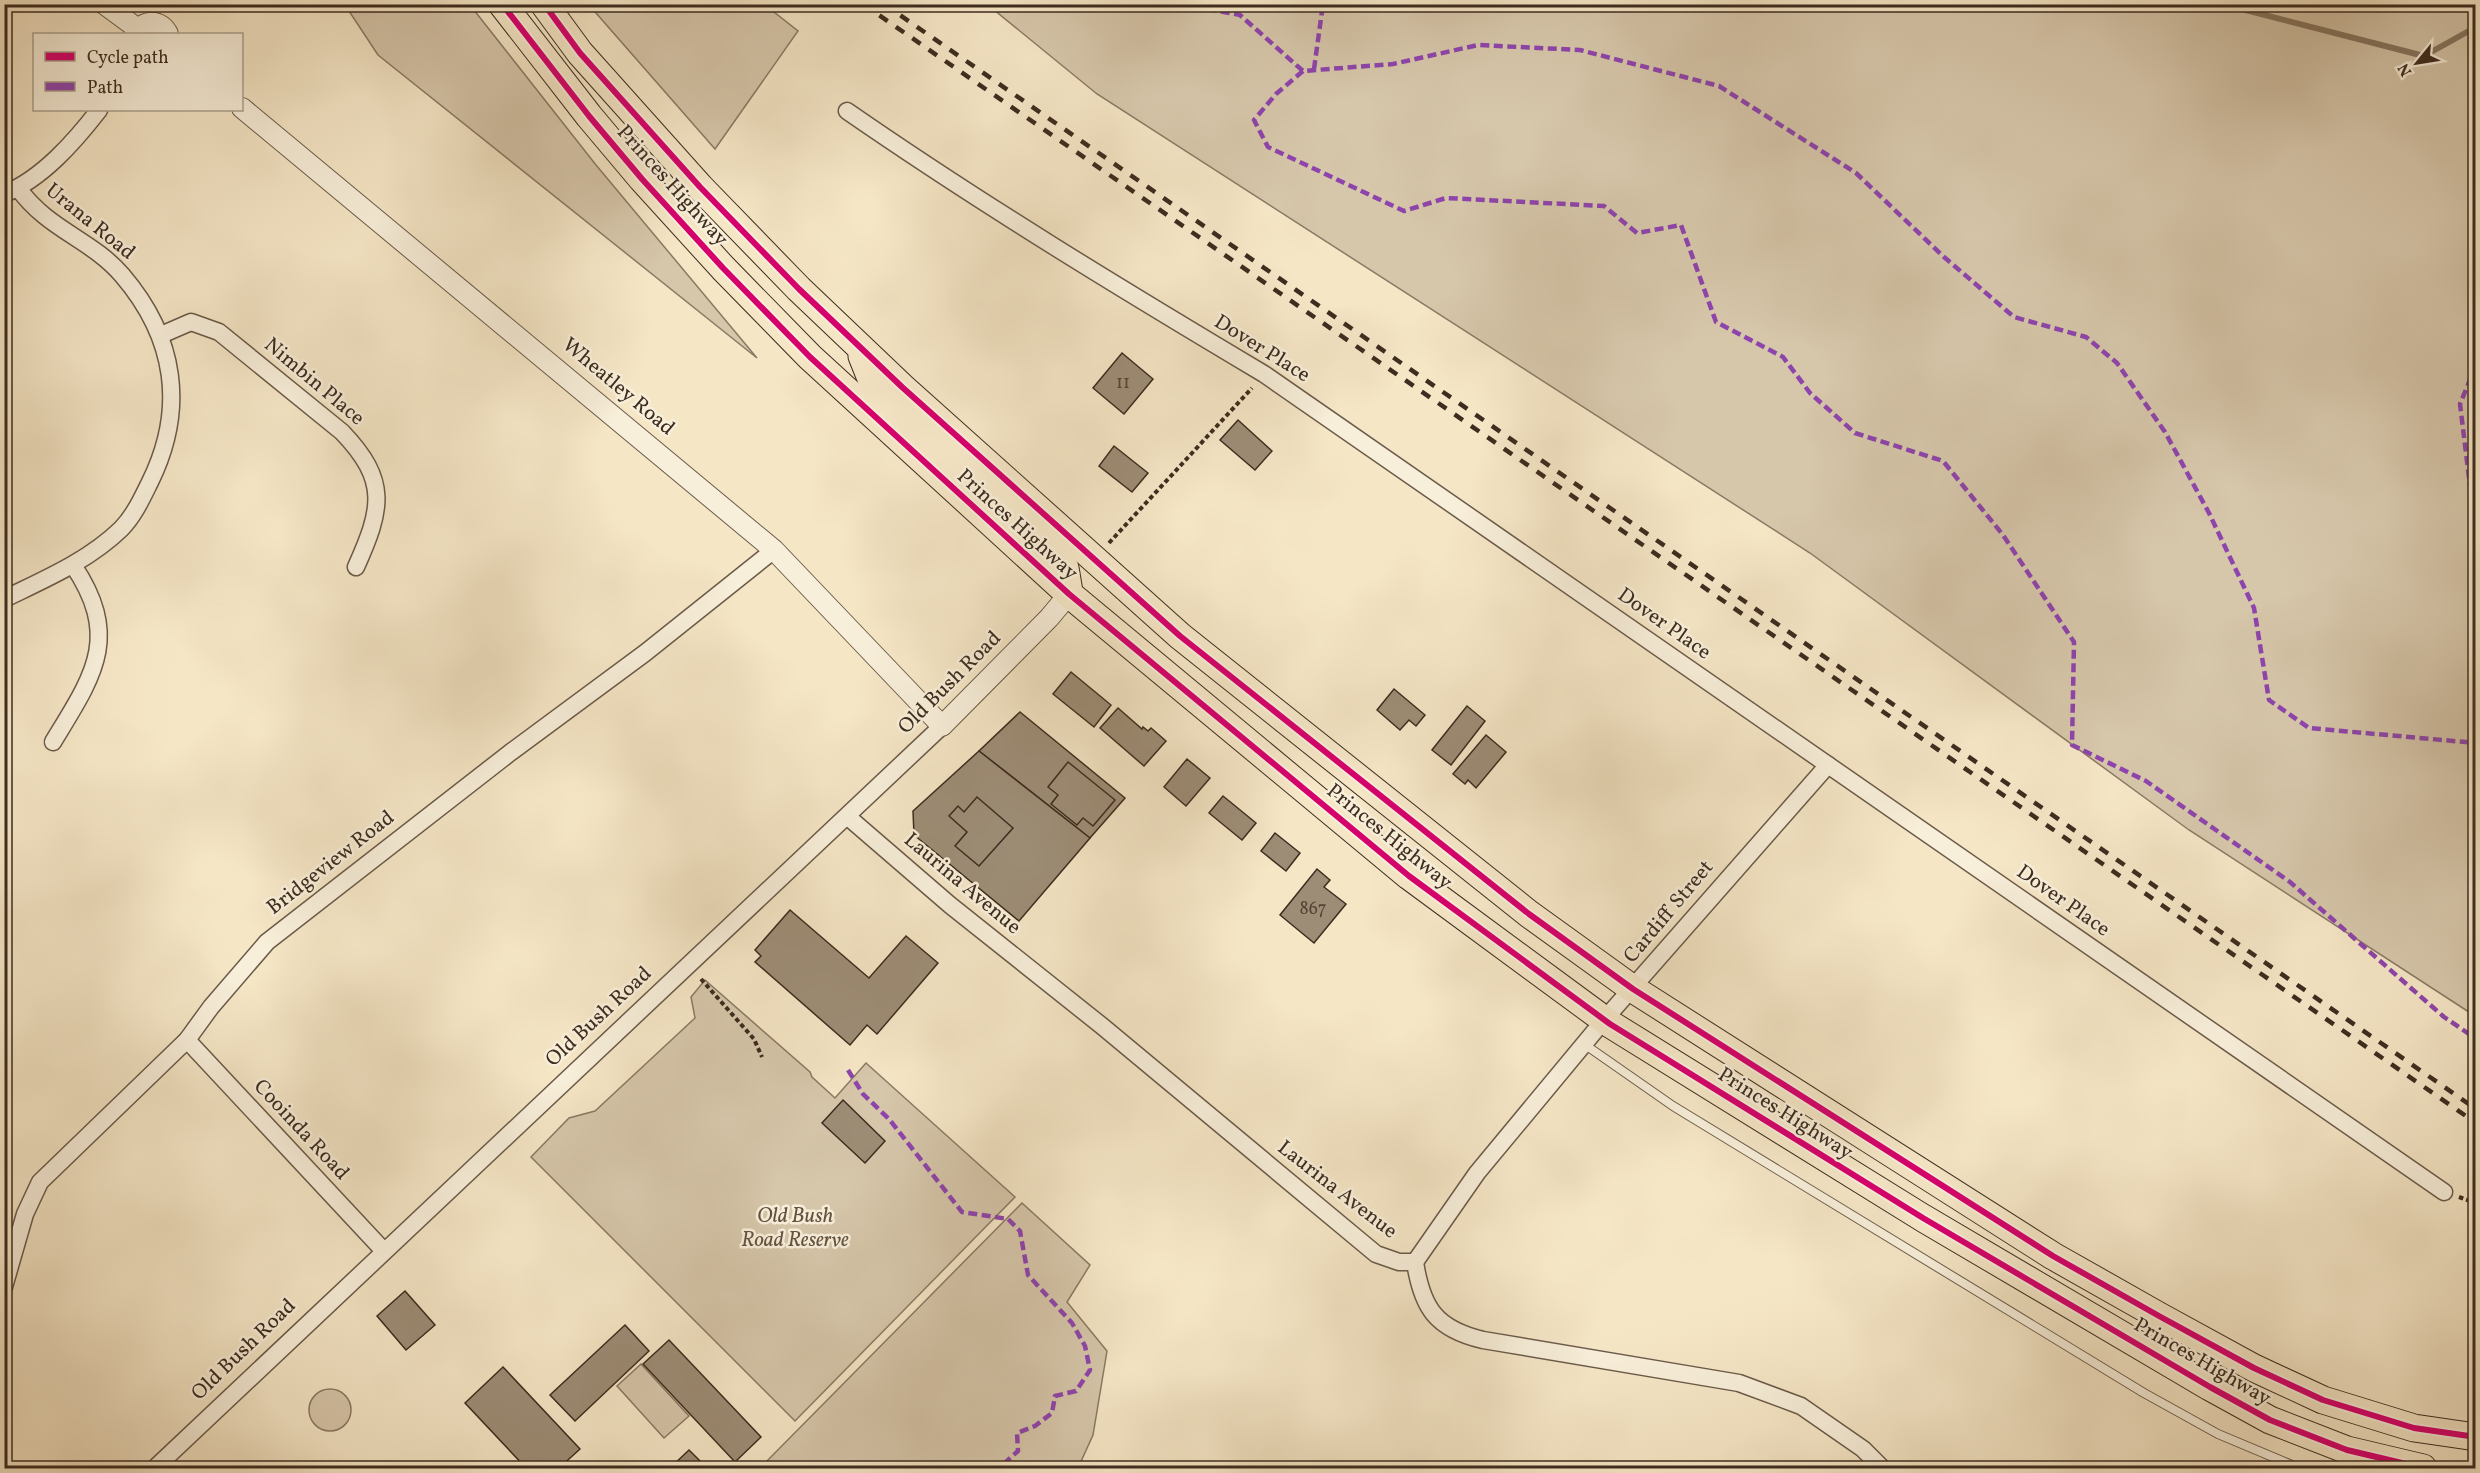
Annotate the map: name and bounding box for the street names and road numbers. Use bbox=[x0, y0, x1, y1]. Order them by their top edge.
street label: Princes Highway bbox=[610, 119, 735, 254]
street label: Urana Road bbox=[39, 177, 141, 267]
street label: Dover Place bbox=[1208, 308, 1316, 390]
street label: Nimbin Place bbox=[257, 331, 371, 433]
street label: Wheatley Road bbox=[555, 331, 681, 443]
street label: Princes Highway bbox=[950, 463, 1085, 588]
street label: Dover Place bbox=[1611, 581, 1717, 667]
street label: Old Bush Road bbox=[892, 625, 1008, 741]
street label: Princes Highway bbox=[1320, 777, 1459, 897]
street label: Bridgeview Road bbox=[261, 804, 401, 922]
street label: Laurina Avenue bbox=[897, 826, 1027, 942]
street label: Cardiff Street bbox=[1617, 854, 1721, 970]
street label: Dover Place bbox=[2010, 858, 2116, 944]
street label: Old Bush Road bbox=[539, 960, 659, 1074]
street label: Princes Highway bbox=[1712, 1061, 1859, 1168]
street label: Cooinda Road bbox=[246, 1073, 356, 1187]
street label: Laurina Avenue bbox=[1271, 1134, 1403, 1246]
street label: Old Bush Road bbox=[185, 1292, 303, 1408]
street label: Princes Highway bbox=[2128, 1311, 2277, 1413]

